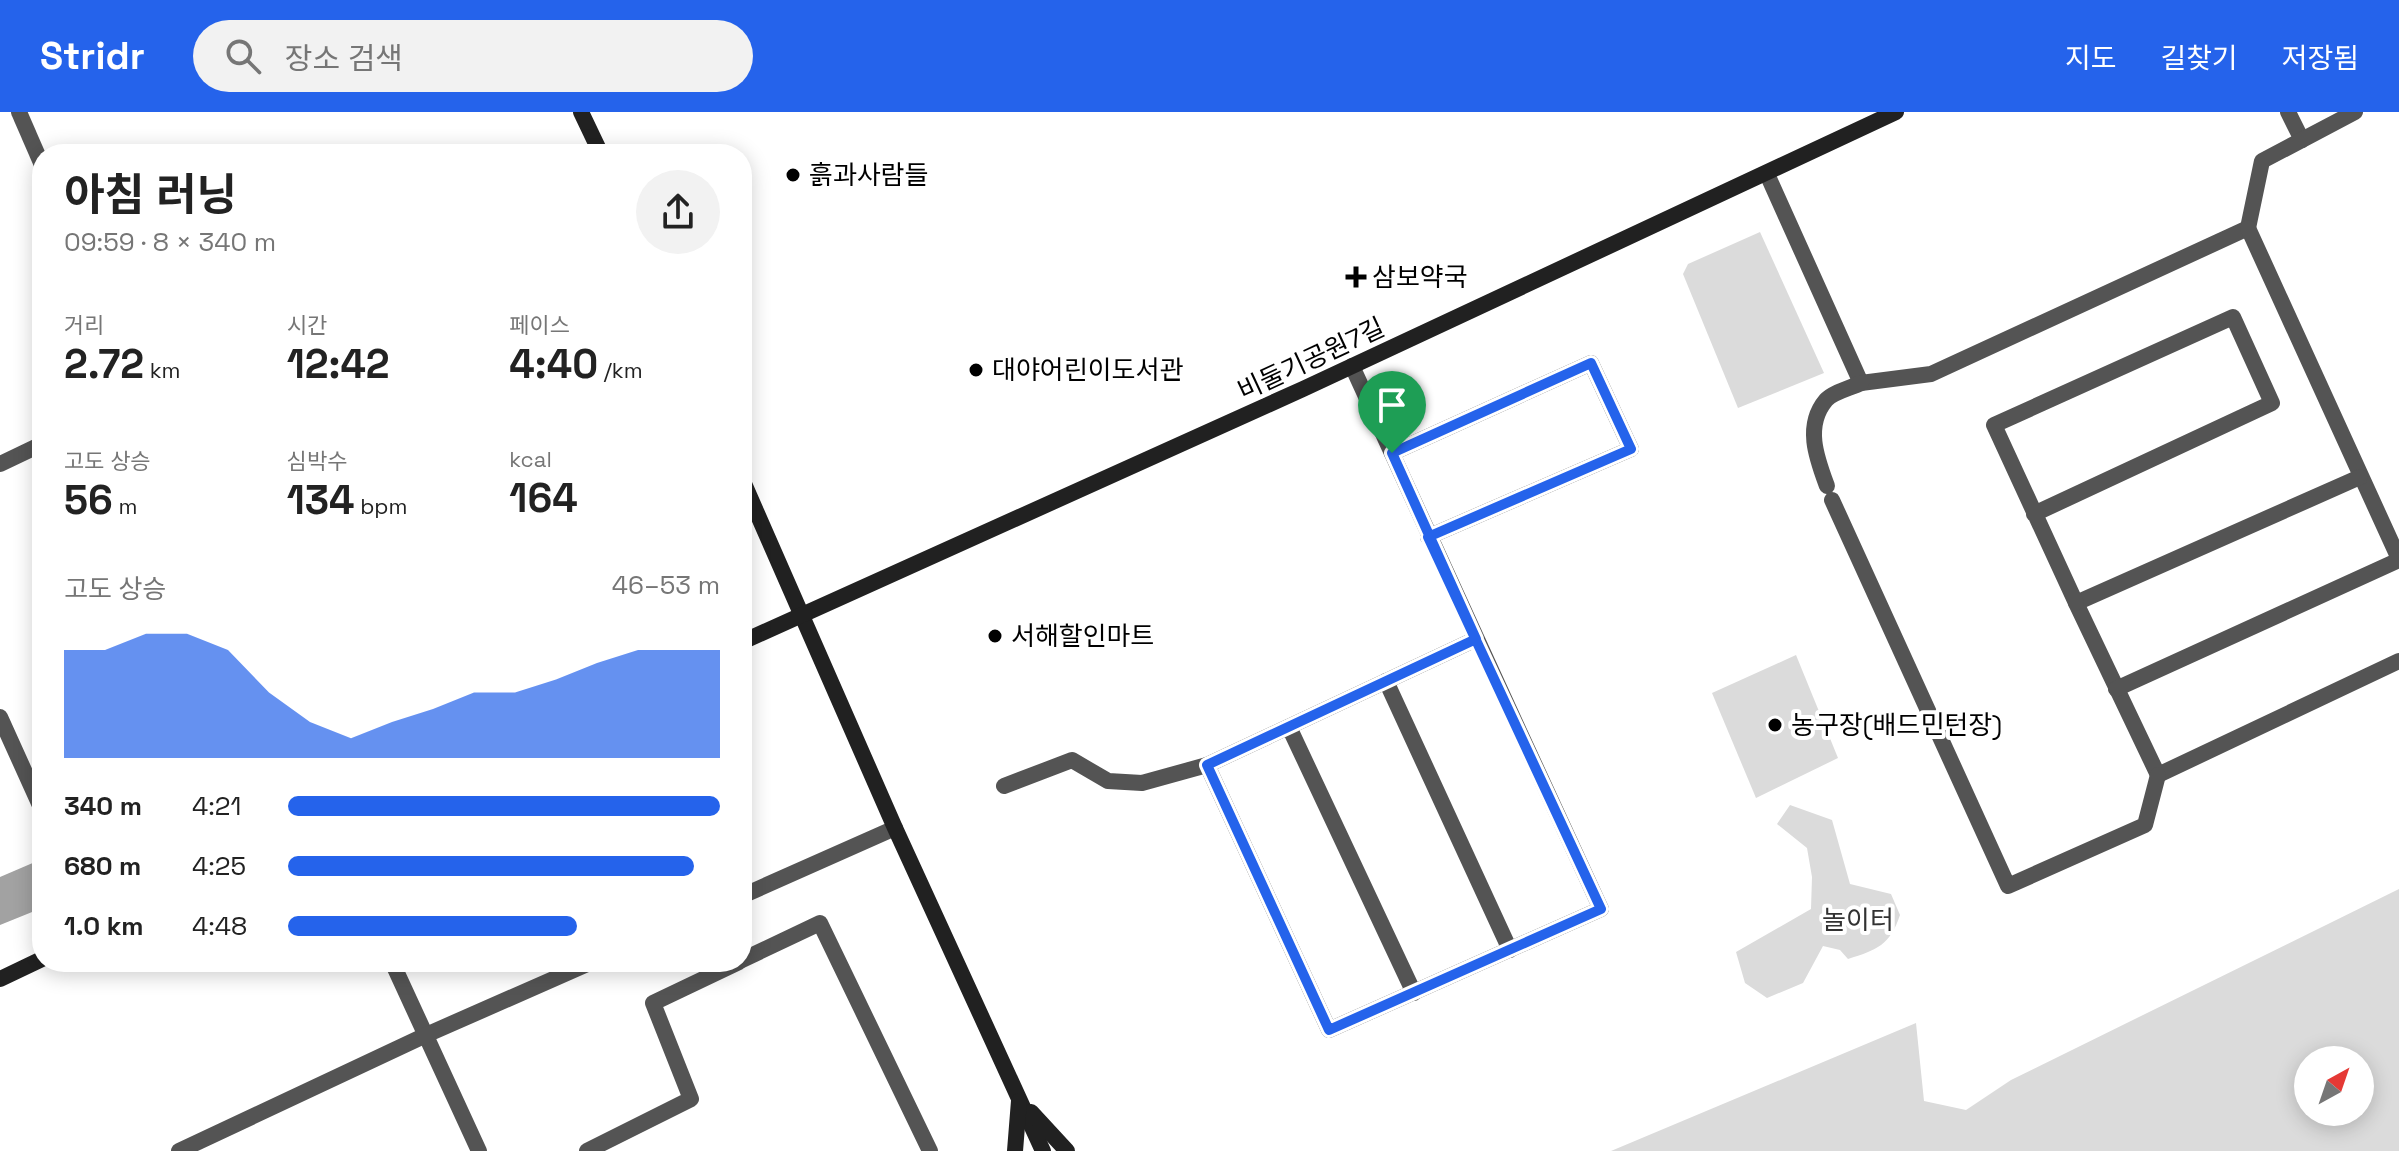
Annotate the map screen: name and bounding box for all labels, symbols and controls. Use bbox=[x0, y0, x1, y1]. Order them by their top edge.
search box bbox=[193, 20, 753, 92]
text: Stridr bbox=[40, 32, 145, 80]
icon: search bbox=[221, 34, 265, 78]
text: 장소 검색 bbox=[285, 39, 403, 78]
text: 지도 bbox=[2065, 40, 2116, 76]
text: 길찾기 bbox=[2160, 40, 2238, 76]
text: 저장됨 bbox=[2282, 40, 2359, 76]
place label: 흙과사람들 bbox=[809, 158, 929, 192]
marker: 흙과사람들 bbox=[784, 166, 802, 184]
text: 아침 러닝 bbox=[64, 167, 237, 223]
button: share bbox=[636, 170, 720, 254]
text: 09:59 · 8 × 340 m bbox=[64, 225, 276, 259]
place label: 삼보약국 bbox=[1372, 260, 1468, 294]
marker: 삼보약국 bbox=[1347, 268, 1365, 286]
street label: 비둘기공원7길 bbox=[1232, 310, 1390, 408]
text: 거리 bbox=[64, 311, 104, 339]
text: 시간 bbox=[287, 311, 327, 339]
text: 페이스 bbox=[509, 311, 570, 339]
text: 2.72 bbox=[64, 339, 144, 390]
text: 12:42 bbox=[287, 339, 390, 390]
text: 4:40 bbox=[509, 339, 598, 390]
place label: 대야어린이도서관 bbox=[992, 353, 1183, 387]
text: km bbox=[144, 356, 181, 384]
text: /km bbox=[598, 356, 643, 384]
marker: 대야어린이도서관 bbox=[967, 361, 985, 379]
pin bbox=[1358, 371, 1426, 453]
icon: arrive bbox=[1370, 383, 1414, 427]
text: kcal bbox=[509, 445, 552, 473]
text: 고도 상승 bbox=[64, 447, 151, 475]
text: 심박수 bbox=[287, 447, 347, 475]
text: 164 bbox=[509, 473, 578, 524]
text: 56 bbox=[64, 475, 113, 526]
text: 134 bbox=[287, 475, 355, 526]
text: m bbox=[113, 492, 137, 520]
text: bpm bbox=[355, 492, 407, 520]
text: 46–53 m bbox=[612, 568, 720, 602]
text: 고도 상승 bbox=[64, 572, 166, 606]
place label: 서해할인마트 bbox=[1011, 619, 1155, 653]
marker: 서해할인마트 bbox=[986, 627, 1004, 645]
place label: 농구장(배드민턴장) bbox=[1791, 708, 2002, 742]
marker: 농구장(배드민턴장) bbox=[1766, 716, 1784, 734]
text: 340 m bbox=[64, 789, 142, 823]
text: 4:21 bbox=[192, 789, 241, 823]
text: 680 m bbox=[64, 849, 141, 883]
text: 4:25 bbox=[192, 849, 246, 883]
park label: 놀이터 bbox=[1822, 903, 1894, 937]
text: 1.0 km bbox=[64, 909, 144, 943]
text: 4:48 bbox=[192, 909, 247, 943]
north arrow bbox=[2294, 1046, 2374, 1126]
map controls bbox=[2294, 1046, 2374, 1126]

